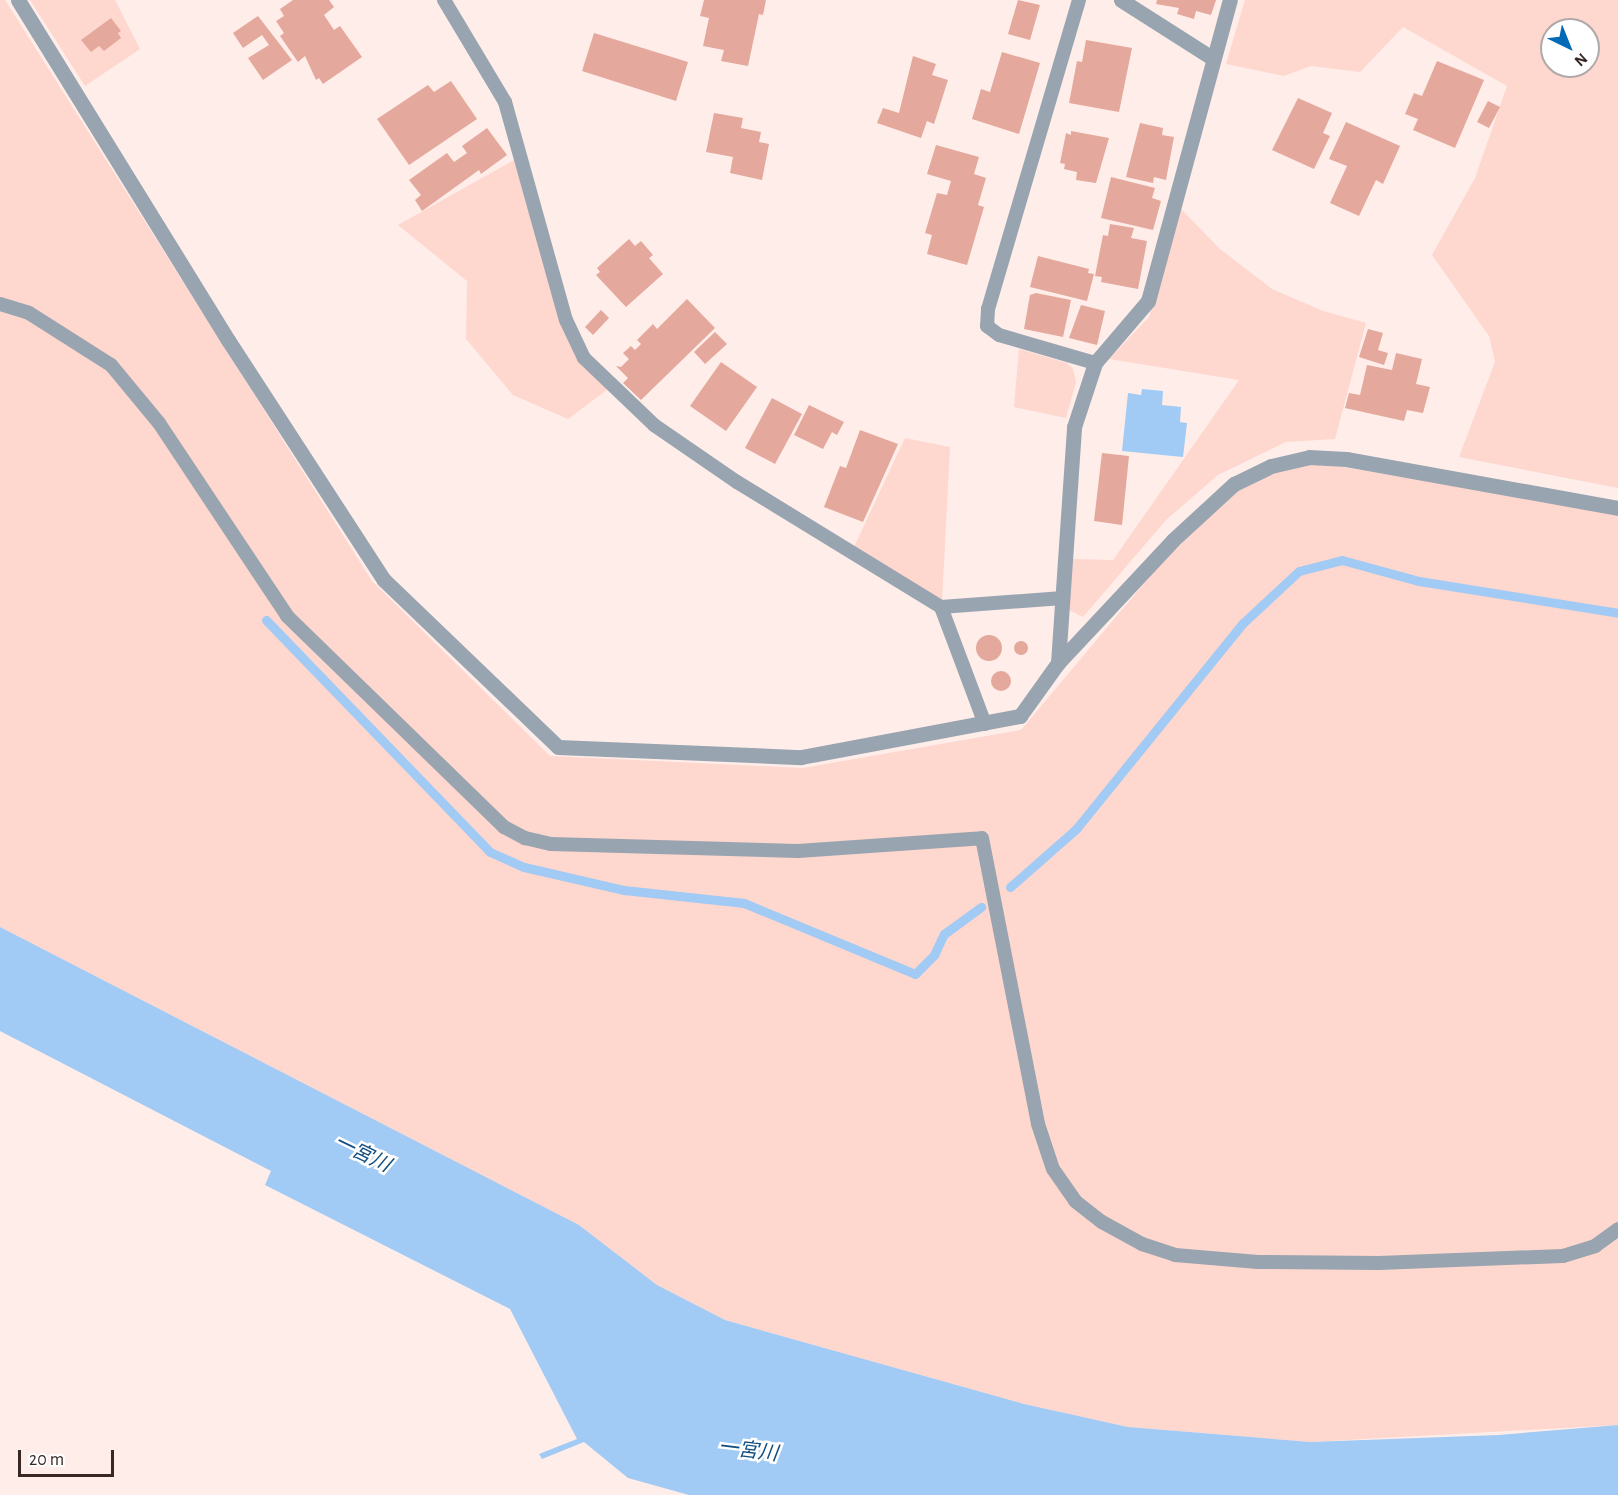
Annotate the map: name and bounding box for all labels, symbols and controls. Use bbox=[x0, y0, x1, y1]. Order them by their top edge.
north arrow bbox=[1540, 18, 1600, 78]
text: N bbox=[1571, 50, 1590, 69]
water label: 一宮川 bbox=[330, 1130, 394, 1178]
water label: 一宮川 bbox=[717, 1435, 779, 1467]
scale bar bbox=[21, 1438, 117, 1476]
text: 20 m bbox=[29, 1451, 64, 1469]

